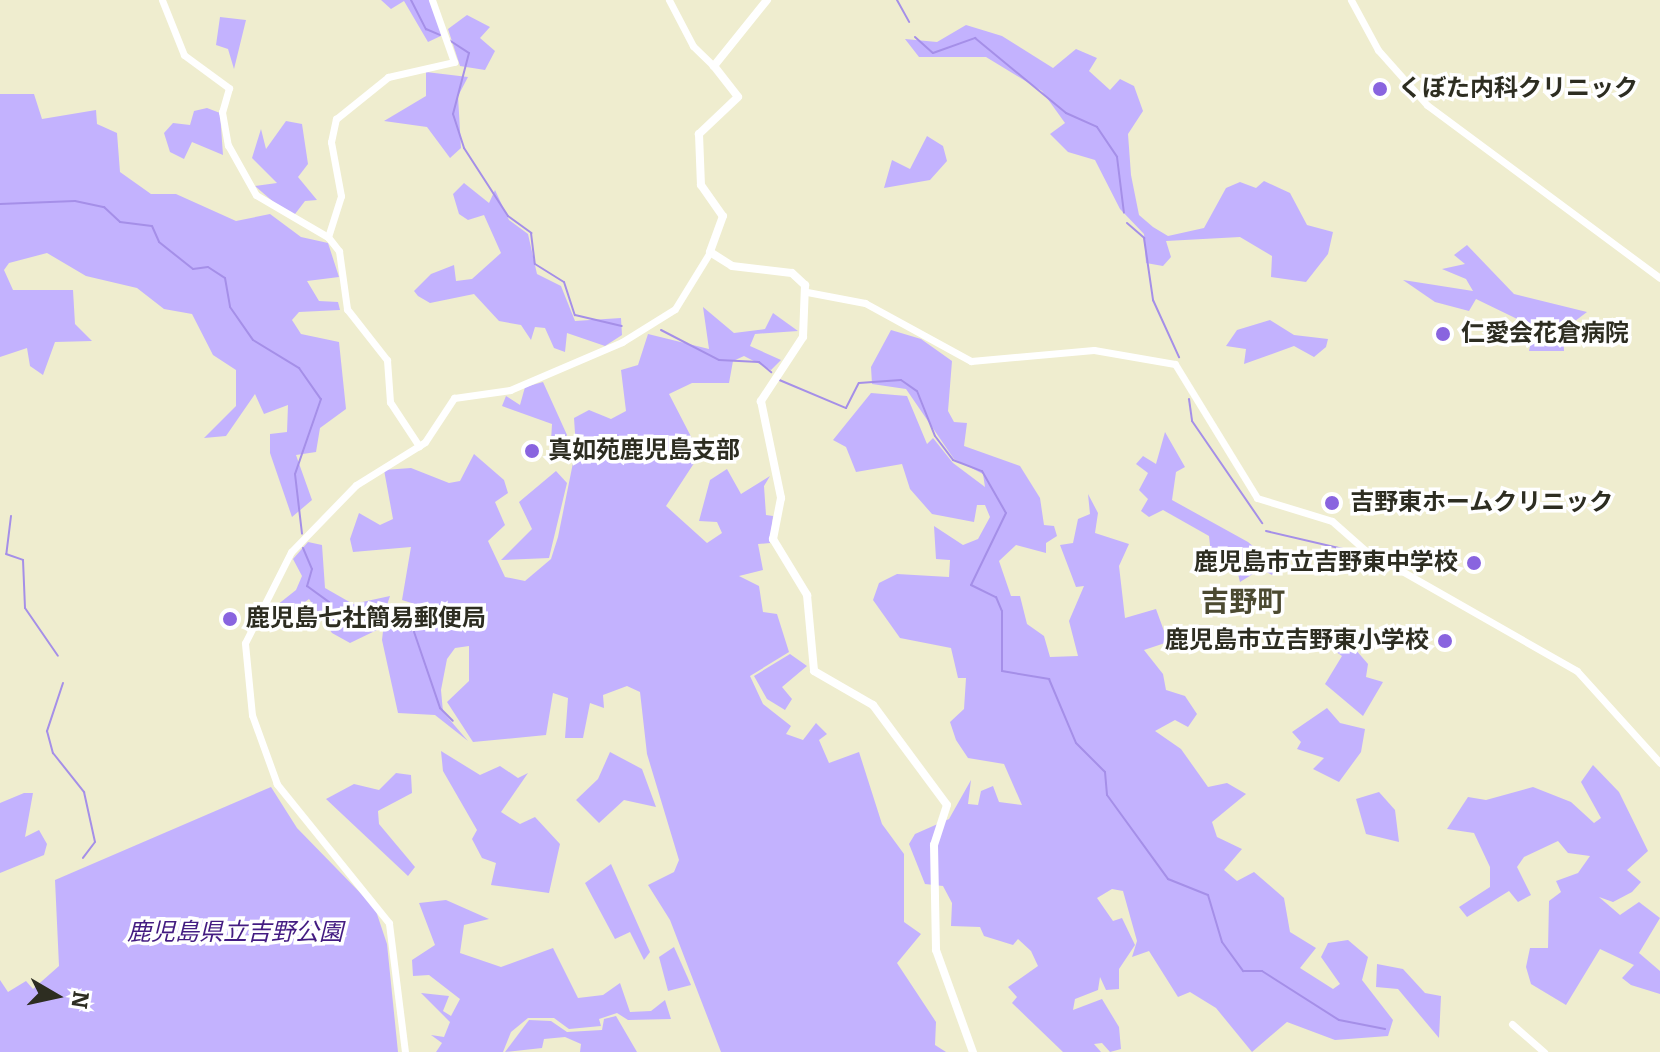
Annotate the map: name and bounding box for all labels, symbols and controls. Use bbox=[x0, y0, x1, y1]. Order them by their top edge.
place label: くぼた内科クリニック bbox=[1398, 75, 1638, 103]
marker: くぼた内科クリニック bbox=[1369, 78, 1391, 100]
place label: 仁愛会花倉病院 bbox=[1461, 320, 1629, 348]
marker: 仁愛会花倉病院 bbox=[1432, 323, 1454, 345]
place label: 真如苑鹿児島支部 bbox=[548, 437, 740, 465]
marker: 真如苑鹿児島支部 bbox=[523, 442, 541, 460]
place label: 吉野東ホームクリニック bbox=[1350, 489, 1614, 517]
marker: 吉野東ホームクリニック bbox=[1321, 492, 1343, 514]
place label: 鹿児島市立吉野東中学校 bbox=[1194, 549, 1458, 577]
marker: 鹿児島市立吉野東中学校 bbox=[1465, 554, 1483, 572]
district label: 吉野町 bbox=[1201, 585, 1285, 619]
place label: 鹿児島七社簡易郵便局 bbox=[246, 605, 486, 633]
marker: 鹿児島七社簡易郵便局 bbox=[221, 610, 239, 628]
place label: 鹿児島市立吉野東小学校 bbox=[1165, 627, 1429, 655]
marker: 鹿児島市立吉野東小学校 bbox=[1436, 632, 1454, 650]
park label: 鹿児島県立吉野公園 bbox=[127, 919, 343, 947]
north arrow bbox=[16, 956, 96, 1036]
text: N bbox=[66, 989, 95, 1010]

